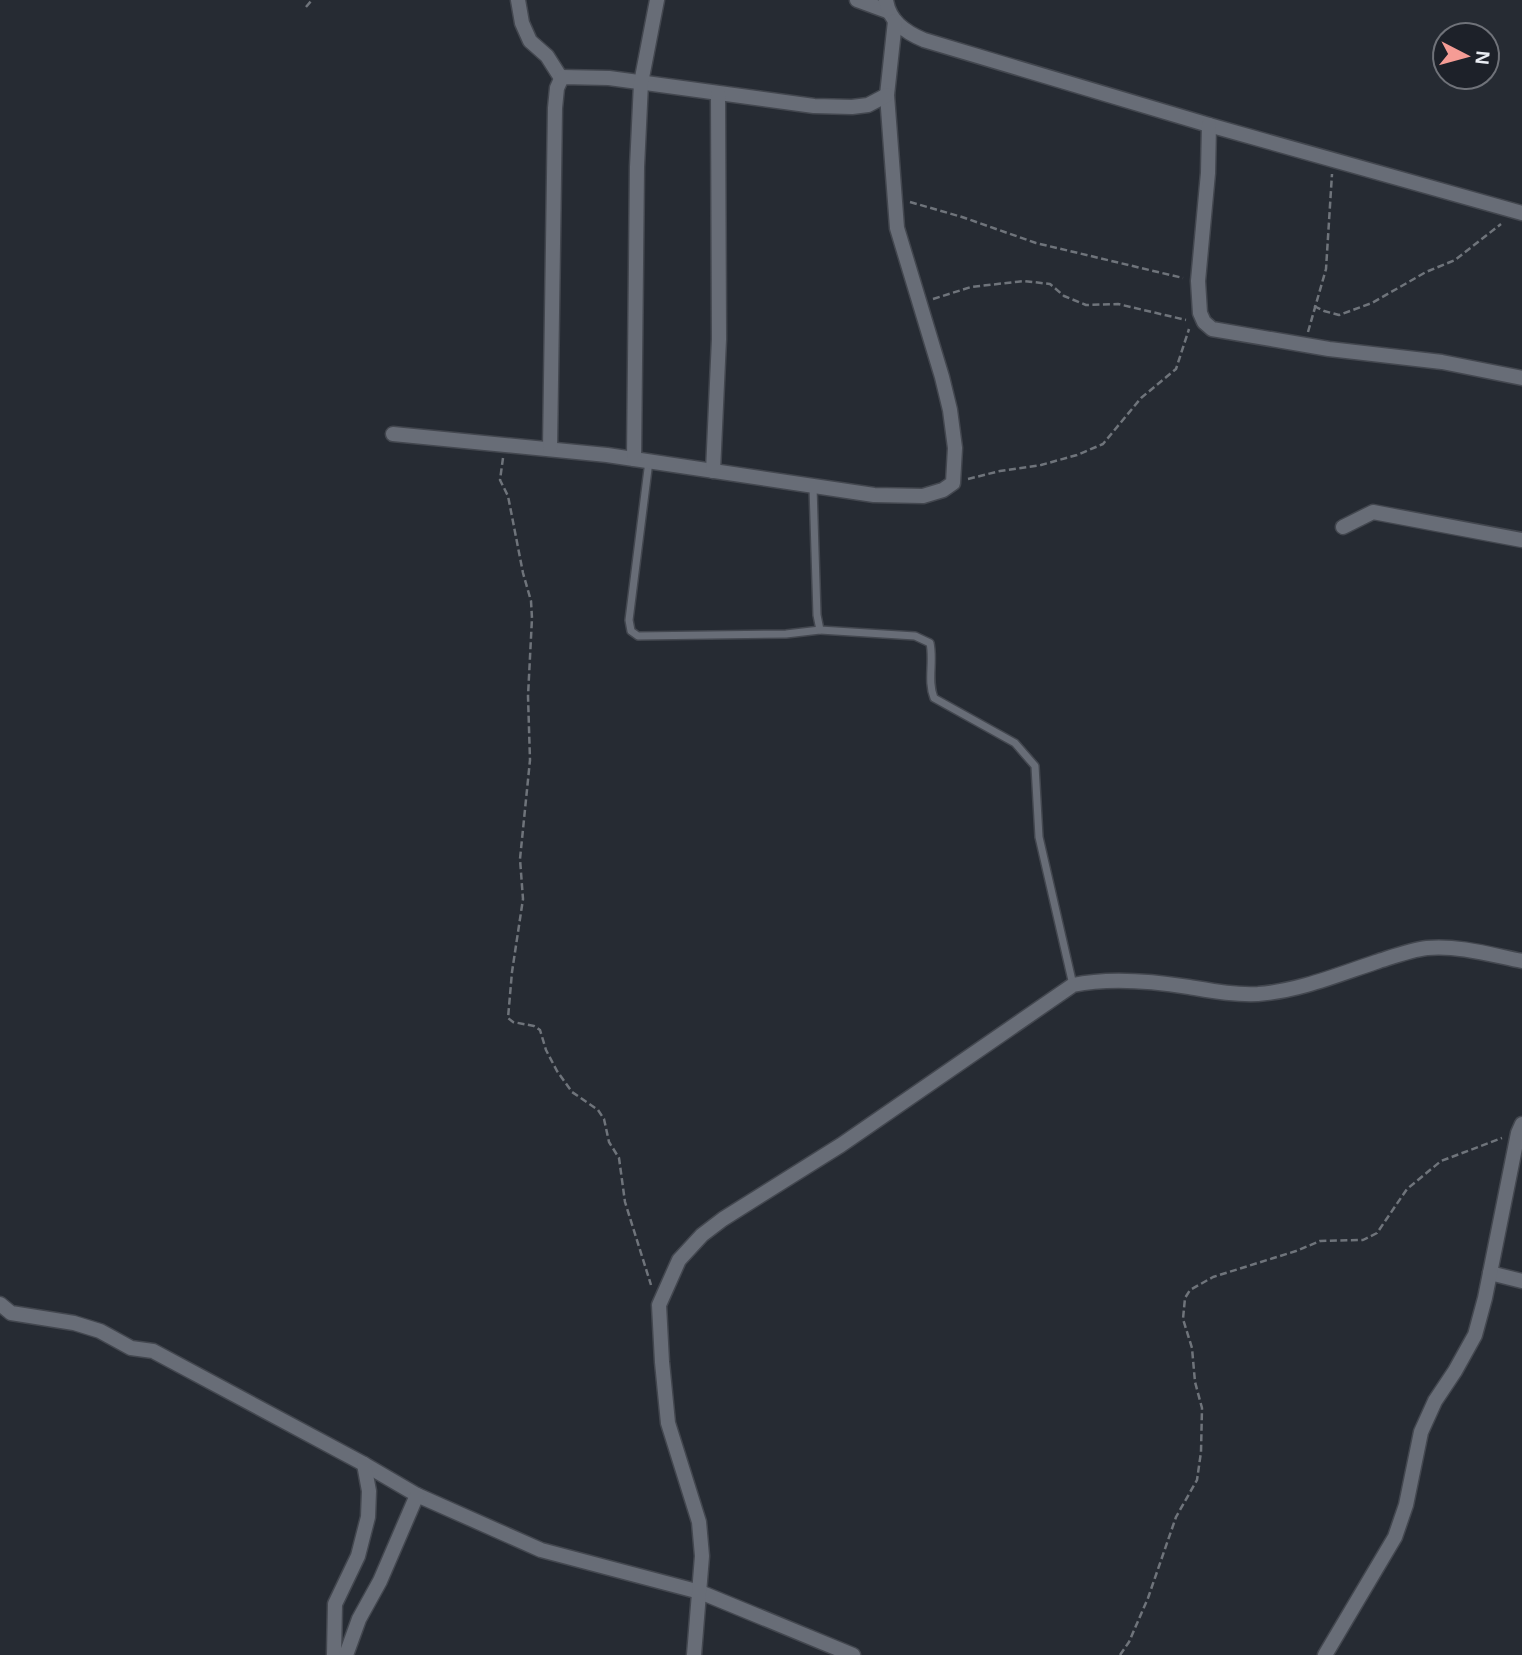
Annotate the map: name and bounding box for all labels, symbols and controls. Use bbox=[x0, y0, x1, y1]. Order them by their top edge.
north arrow bbox=[1431, 21, 1501, 91]
text: N bbox=[1471, 50, 1494, 66]

